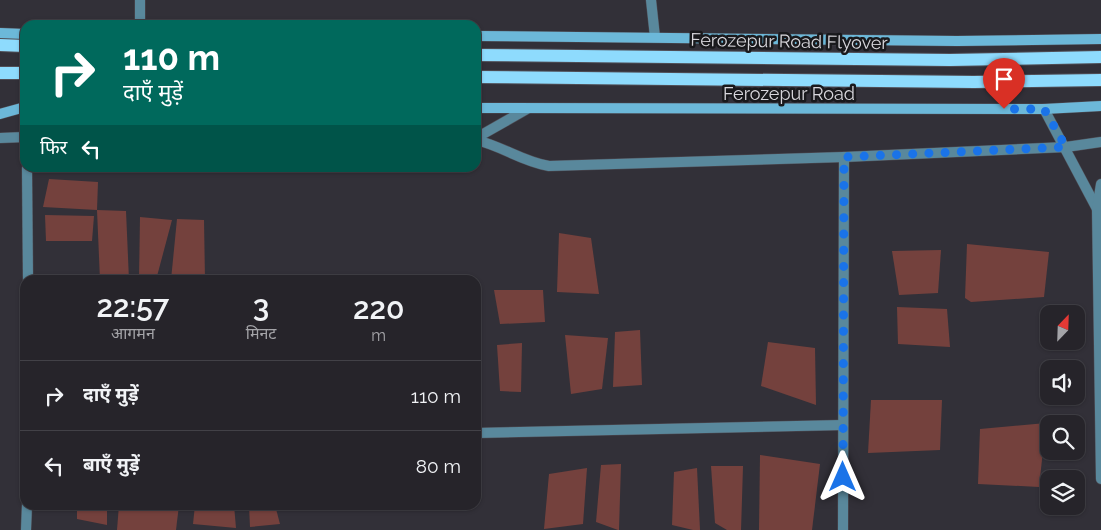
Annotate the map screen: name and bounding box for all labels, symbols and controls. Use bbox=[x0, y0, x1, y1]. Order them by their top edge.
street label: Ferozepur Road Flyover bbox=[690, 29, 889, 53]
text: 110 m bbox=[123, 37, 220, 78]
icon: right bbox=[40, 40, 105, 105]
pin bbox=[983, 58, 1025, 109]
icon: arrive bbox=[990, 65, 1018, 93]
text: दाएँ मुड़ें bbox=[123, 79, 183, 105]
street label: Ferozepur Road bbox=[723, 83, 855, 104]
icon: left bbox=[77, 135, 105, 163]
text: फिर bbox=[40, 136, 67, 158]
text: 22:57 bbox=[97, 289, 169, 324]
text: 3 bbox=[253, 289, 269, 324]
text: 220 bbox=[353, 291, 404, 326]
north arrow bbox=[1040, 305, 1085, 350]
map controls bbox=[1040, 305, 1085, 515]
text: आगमन bbox=[111, 324, 155, 343]
text: मिनट bbox=[246, 324, 276, 343]
text: m bbox=[371, 326, 386, 345]
button: sound bbox=[1040, 360, 1085, 405]
icon: right bbox=[40, 382, 68, 410]
text: दाएँ मुड़ें bbox=[83, 383, 139, 405]
text: 110 m bbox=[411, 385, 461, 407]
button: search bbox=[1040, 415, 1085, 460]
position arrow bbox=[816, 450, 868, 502]
icon: left bbox=[40, 452, 68, 480]
text: बाएँ मुड़ें bbox=[83, 453, 140, 475]
text: 80 m bbox=[416, 455, 461, 477]
button: layers bbox=[1040, 470, 1085, 515]

